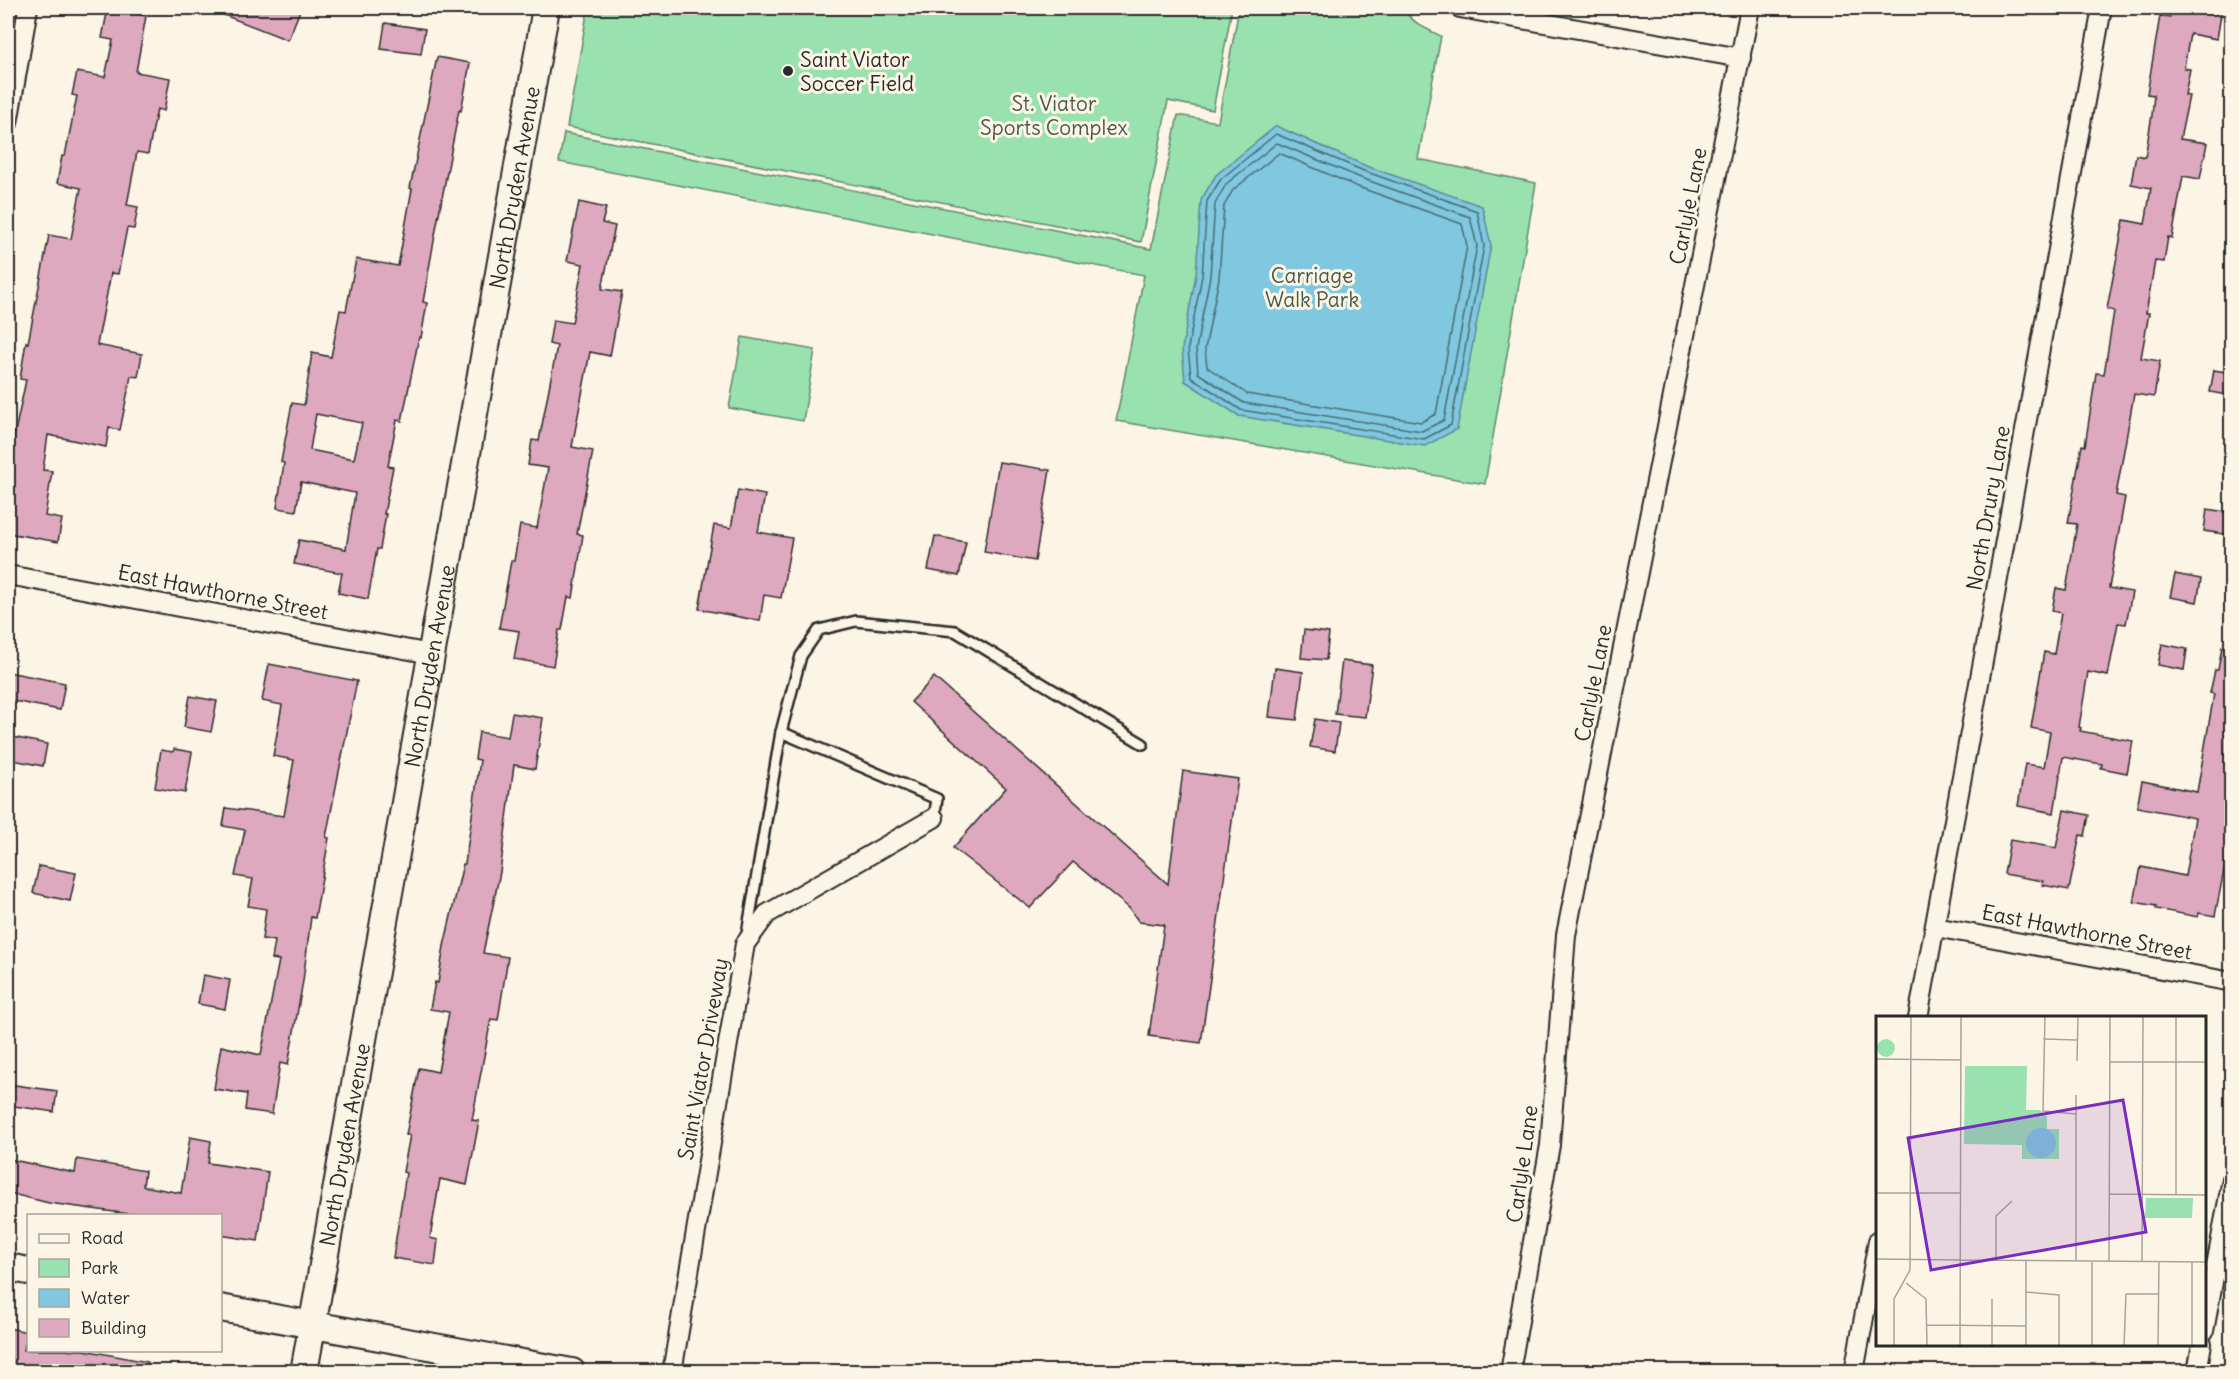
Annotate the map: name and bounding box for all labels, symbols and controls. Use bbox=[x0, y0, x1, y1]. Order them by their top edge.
place label: Saint Viator Soccer Field bbox=[800, 46, 914, 97]
marker: Saint Viator Soccer Field bbox=[781, 64, 795, 78]
street label: North Dryden Avenue bbox=[483, 84, 545, 291]
park label: St. Viator Sports Complex bbox=[980, 90, 1128, 141]
street label: Carlyle Lane bbox=[1663, 145, 1713, 267]
park label: Carriage Walk Park bbox=[1265, 262, 1359, 313]
street label: North Drury Lane bbox=[1960, 423, 2016, 593]
street label: East Hawthorne Street bbox=[116, 558, 330, 626]
street label: North Dryden Avenue bbox=[398, 562, 460, 770]
street label: Carlyle Lane bbox=[1568, 622, 1618, 744]
street label: East Hawthorne Street bbox=[1980, 898, 2194, 966]
street label: Saint Viator Driveway bbox=[672, 956, 734, 1162]
inset map bbox=[1876, 1016, 2206, 1346]
street label: North Dryden Avenue bbox=[313, 1041, 376, 1248]
street label: Carlyle Lane bbox=[1500, 1103, 1544, 1225]
legend bbox=[27, 1214, 222, 1352]
text: Road bbox=[81, 1226, 124, 1249]
text: Park bbox=[81, 1256, 118, 1279]
text: Water bbox=[81, 1286, 131, 1309]
text: Building bbox=[81, 1316, 146, 1339]

